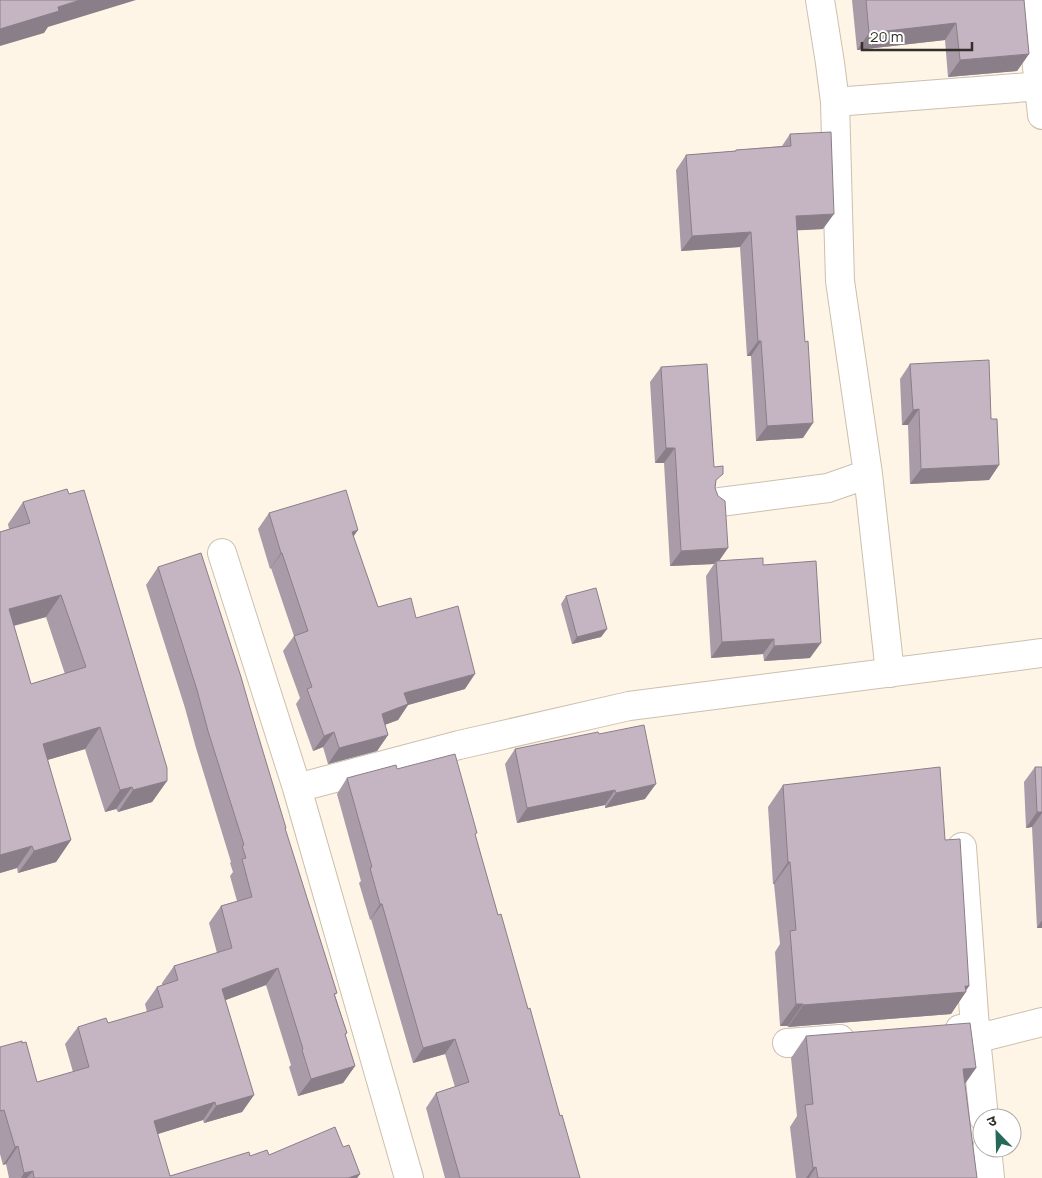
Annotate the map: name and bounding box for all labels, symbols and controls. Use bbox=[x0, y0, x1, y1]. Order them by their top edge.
scale bar bbox=[862, 20, 972, 52]
text: 20 m bbox=[870, 26, 903, 47]
north arrow bbox=[972, 1108, 1022, 1158]
text: उ bbox=[984, 1110, 1000, 1131]

